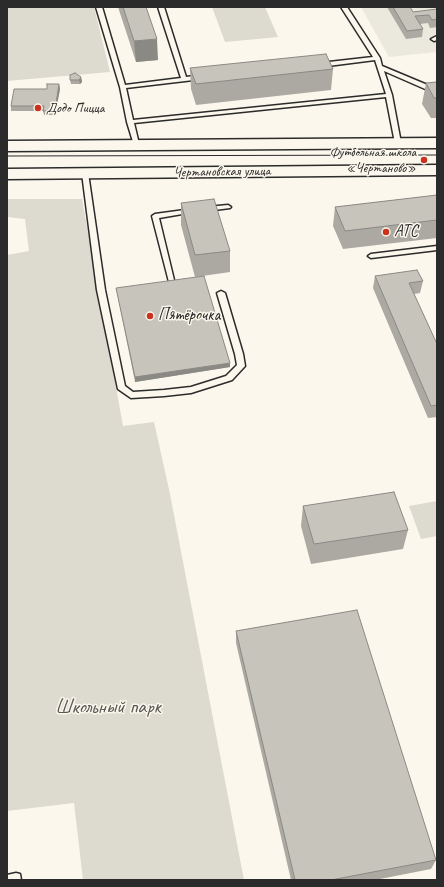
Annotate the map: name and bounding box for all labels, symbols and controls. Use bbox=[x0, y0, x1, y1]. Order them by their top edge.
place label: Додо Пицца bbox=[46, 100, 104, 116]
marker: Додо Пицца bbox=[33, 103, 43, 113]
place label: Футбольная школа «Чертаново» bbox=[329, 144, 416, 176]
marker: Футбольная школа «Чертаново» bbox=[419, 155, 429, 165]
street label: Чертановская улица bbox=[173, 163, 271, 181]
place label: АТС bbox=[394, 222, 418, 242]
marker: АТС bbox=[381, 227, 391, 237]
place label: Пятёрочка bbox=[158, 306, 220, 326]
marker: Пятёрочка bbox=[145, 311, 155, 321]
park label: Школьный парк bbox=[55, 696, 161, 720]

